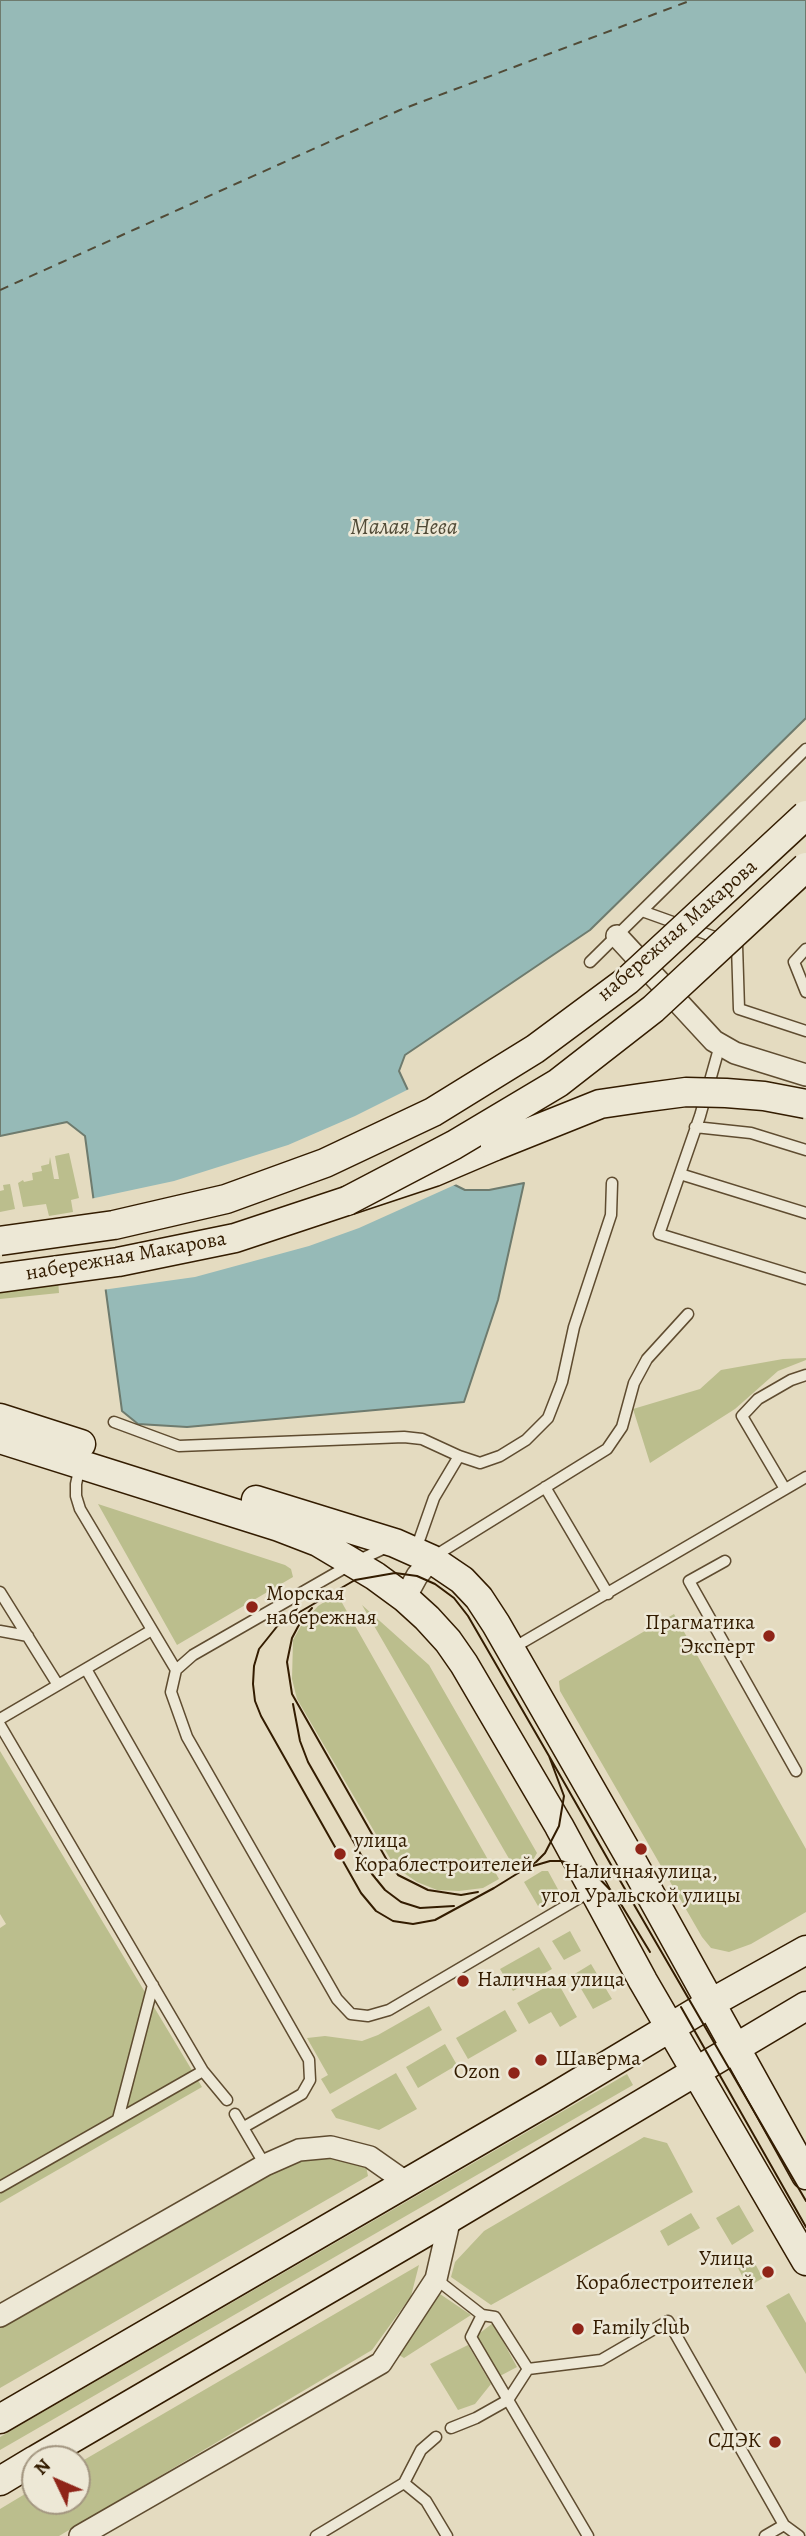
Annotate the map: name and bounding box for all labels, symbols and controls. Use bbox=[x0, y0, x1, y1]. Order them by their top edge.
water label: Малая Нева bbox=[350, 514, 458, 542]
street label: набережная Макарова bbox=[593, 855, 763, 1007]
street label: набережная Макарова bbox=[24, 1227, 228, 1287]
place label: Морская набережная bbox=[266, 1582, 377, 1632]
marker: Морская набережная bbox=[244, 1599, 260, 1615]
place label: Прагматика Эксперт bbox=[645, 1611, 755, 1661]
marker: Прагматика Эксперт bbox=[761, 1628, 777, 1644]
place label: улица Кораблестроителей bbox=[354, 1829, 533, 1879]
marker: Наличная улица, угол Уральской улицы bbox=[633, 1841, 649, 1857]
marker: улица Кораблестроителей bbox=[332, 1846, 348, 1862]
place label: Наличная улица, угол Уральской улицы bbox=[541, 1860, 741, 1910]
place label: Наличная улица bbox=[477, 1968, 625, 1994]
marker: Наличная улица bbox=[455, 1973, 471, 1989]
place label: Шаверма bbox=[555, 2047, 641, 2073]
marker: Шаверма bbox=[533, 2052, 549, 2068]
place label: Ozon bbox=[454, 2060, 500, 2086]
marker: Ozon bbox=[506, 2065, 522, 2081]
place label: Улица Кораблестроителей bbox=[575, 2247, 754, 2297]
marker: Улица Кораблестроителей bbox=[760, 2264, 776, 2280]
place label: Family club bbox=[592, 2316, 690, 2342]
marker: Family club bbox=[570, 2321, 586, 2337]
place label: СДЭК bbox=[708, 2429, 761, 2455]
marker: СДЭК bbox=[767, 2434, 783, 2450]
north arrow bbox=[21, 2445, 91, 2515]
text: N bbox=[28, 2453, 56, 2481]

